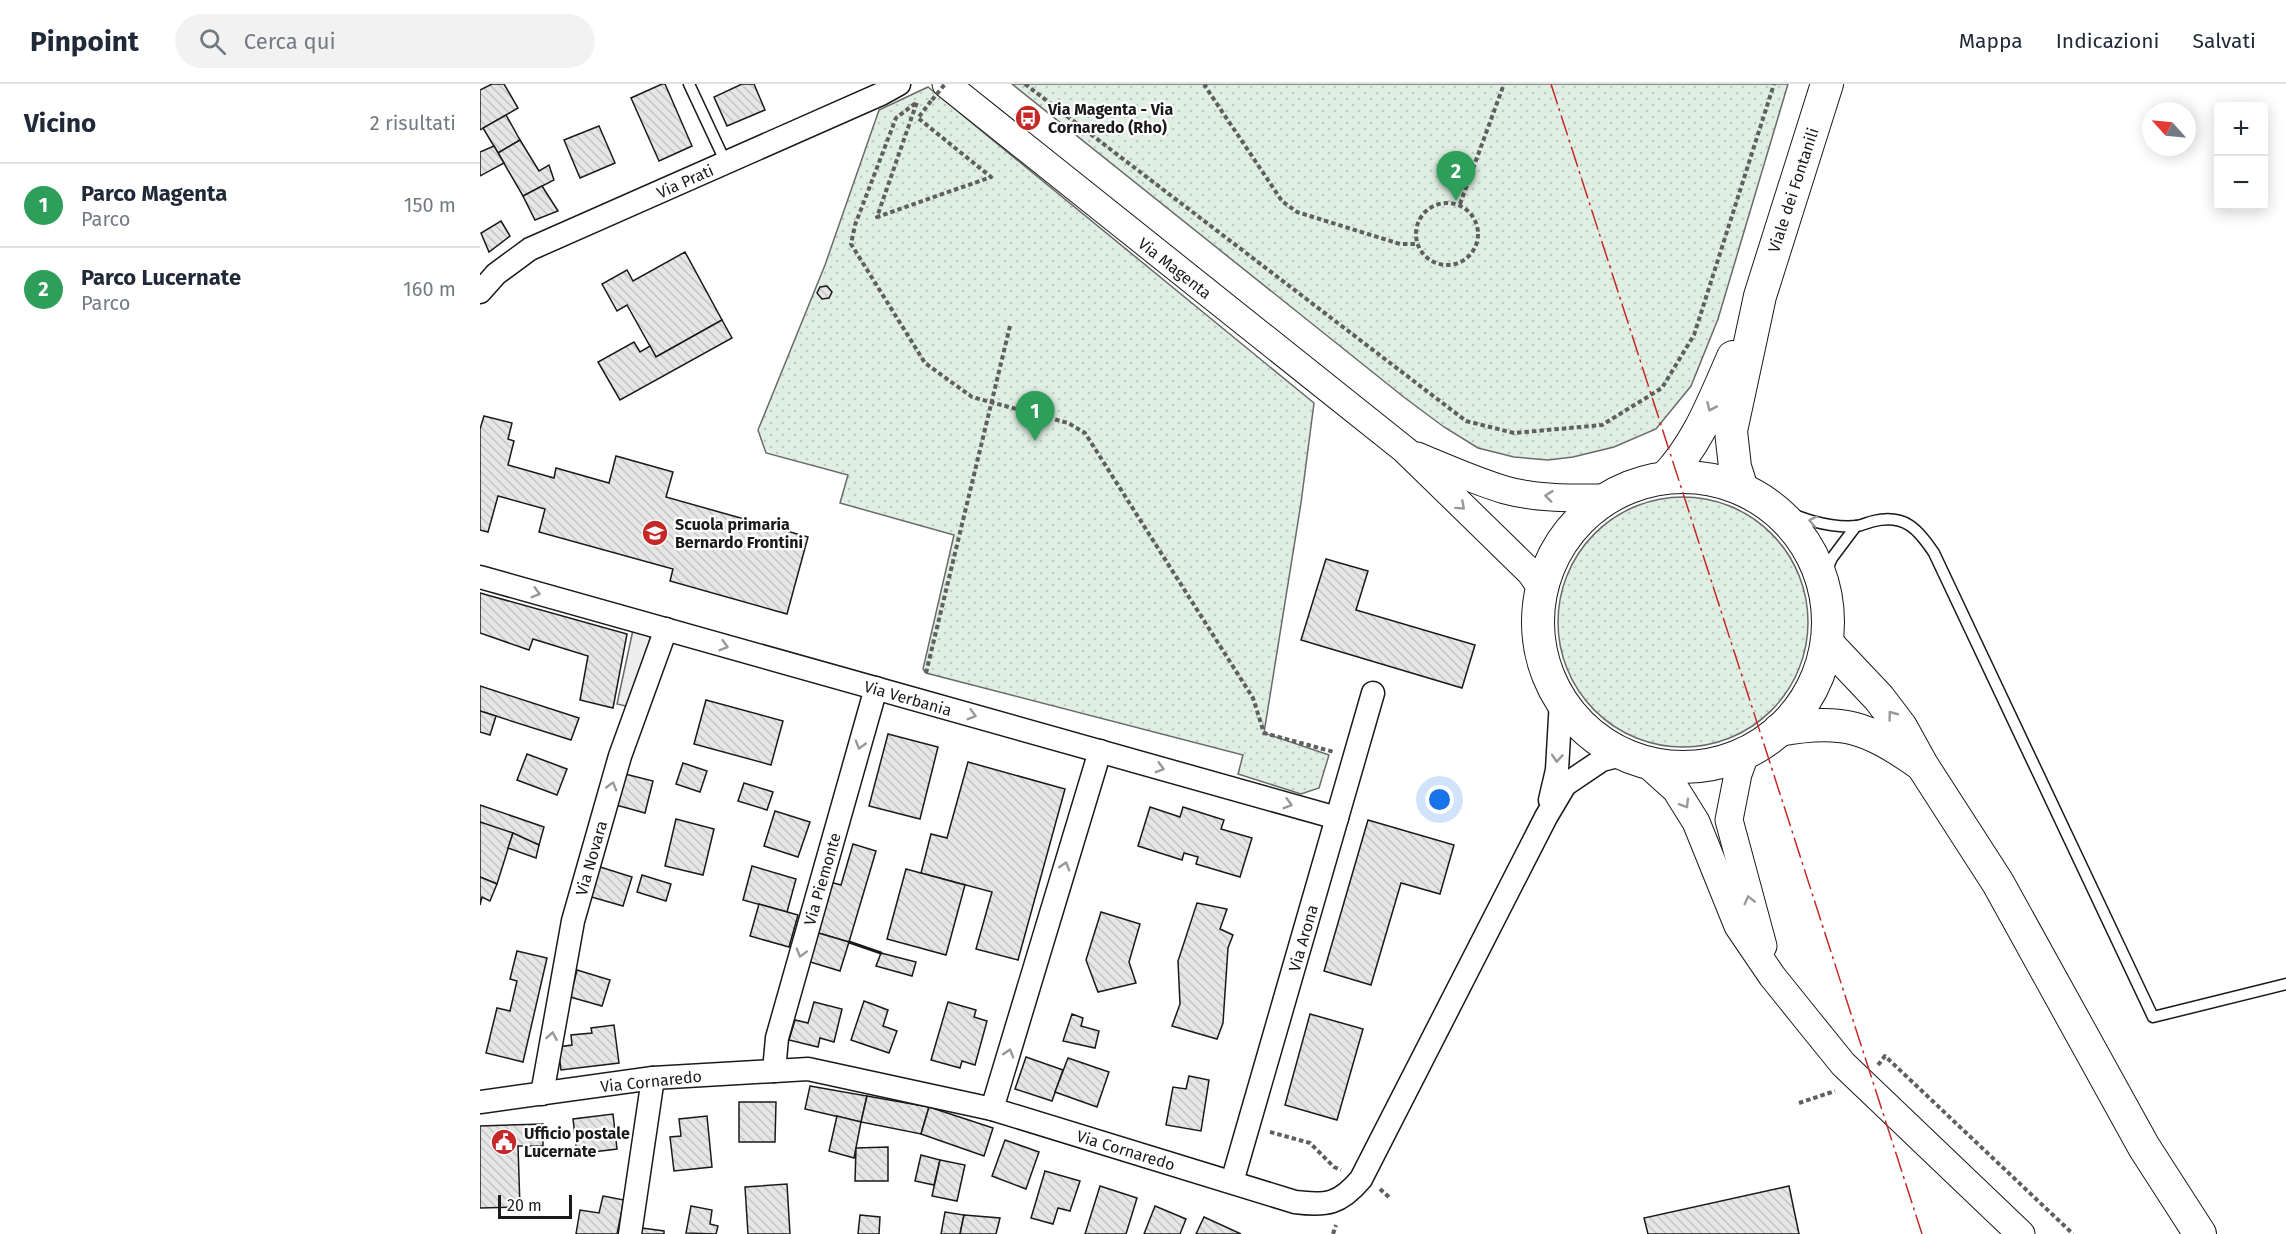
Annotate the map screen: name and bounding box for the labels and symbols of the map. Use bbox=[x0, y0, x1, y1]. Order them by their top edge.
place label: Via Magenta - Via Cornaredo (Rho) bbox=[1047, 100, 1173, 137]
north arrow bbox=[2142, 102, 2196, 156]
bus stop icon: Via Magenta - Via Cornaredo (Rho) bbox=[1013, 103, 1043, 133]
street label: Viale dei Fontanili bbox=[1764, 125, 1823, 255]
pin: 2 bbox=[1436, 152, 1476, 201]
street label: Via Prati bbox=[654, 161, 716, 202]
street label: Via Magenta bbox=[1134, 234, 1215, 303]
pin: 1 bbox=[1016, 392, 1054, 441]
one-way arrow bbox=[1706, 400, 1718, 411]
one-way arrow bbox=[1545, 491, 1554, 503]
one-way arrow bbox=[1455, 499, 1465, 510]
place label: Scuola primaria Bernardo Frontini bbox=[675, 515, 803, 552]
one-way arrow bbox=[1808, 515, 1818, 528]
school or university icon: Scuola primaria Bernardo Frontini bbox=[640, 518, 670, 548]
one-way arrow bbox=[530, 586, 541, 598]
one-way arrow bbox=[718, 639, 729, 651]
street label: Via Verbania bbox=[862, 677, 954, 720]
one-way arrow bbox=[967, 708, 977, 721]
one-way arrow bbox=[1888, 711, 1899, 722]
one-way arrow bbox=[855, 739, 867, 749]
one-way arrow bbox=[1551, 754, 1564, 763]
one-way arrow bbox=[1154, 761, 1165, 773]
one-way arrow bbox=[605, 781, 617, 791]
your location bbox=[1425, 785, 1454, 814]
one-way arrow bbox=[1282, 797, 1293, 809]
one-way arrow bbox=[1677, 798, 1689, 808]
street label: Via Novara bbox=[572, 818, 611, 898]
street label: Via Piemonte bbox=[800, 831, 845, 928]
one-way arrow bbox=[1058, 861, 1070, 872]
one-way arrow bbox=[1744, 895, 1757, 905]
street label: Via Arona bbox=[1285, 903, 1322, 974]
one-way arrow bbox=[796, 947, 809, 957]
one-way arrow bbox=[545, 1032, 558, 1042]
one-way arrow bbox=[1002, 1048, 1014, 1059]
street label: Via Cornaredo bbox=[599, 1067, 703, 1096]
place label: Ufficio postale Lucernate bbox=[524, 1124, 630, 1161]
street label: Via Cornaredo bbox=[1074, 1126, 1177, 1174]
public building icon: Ufficio postale Lucernate bbox=[489, 1127, 519, 1157]
scale bar bbox=[498, 1192, 572, 1220]

